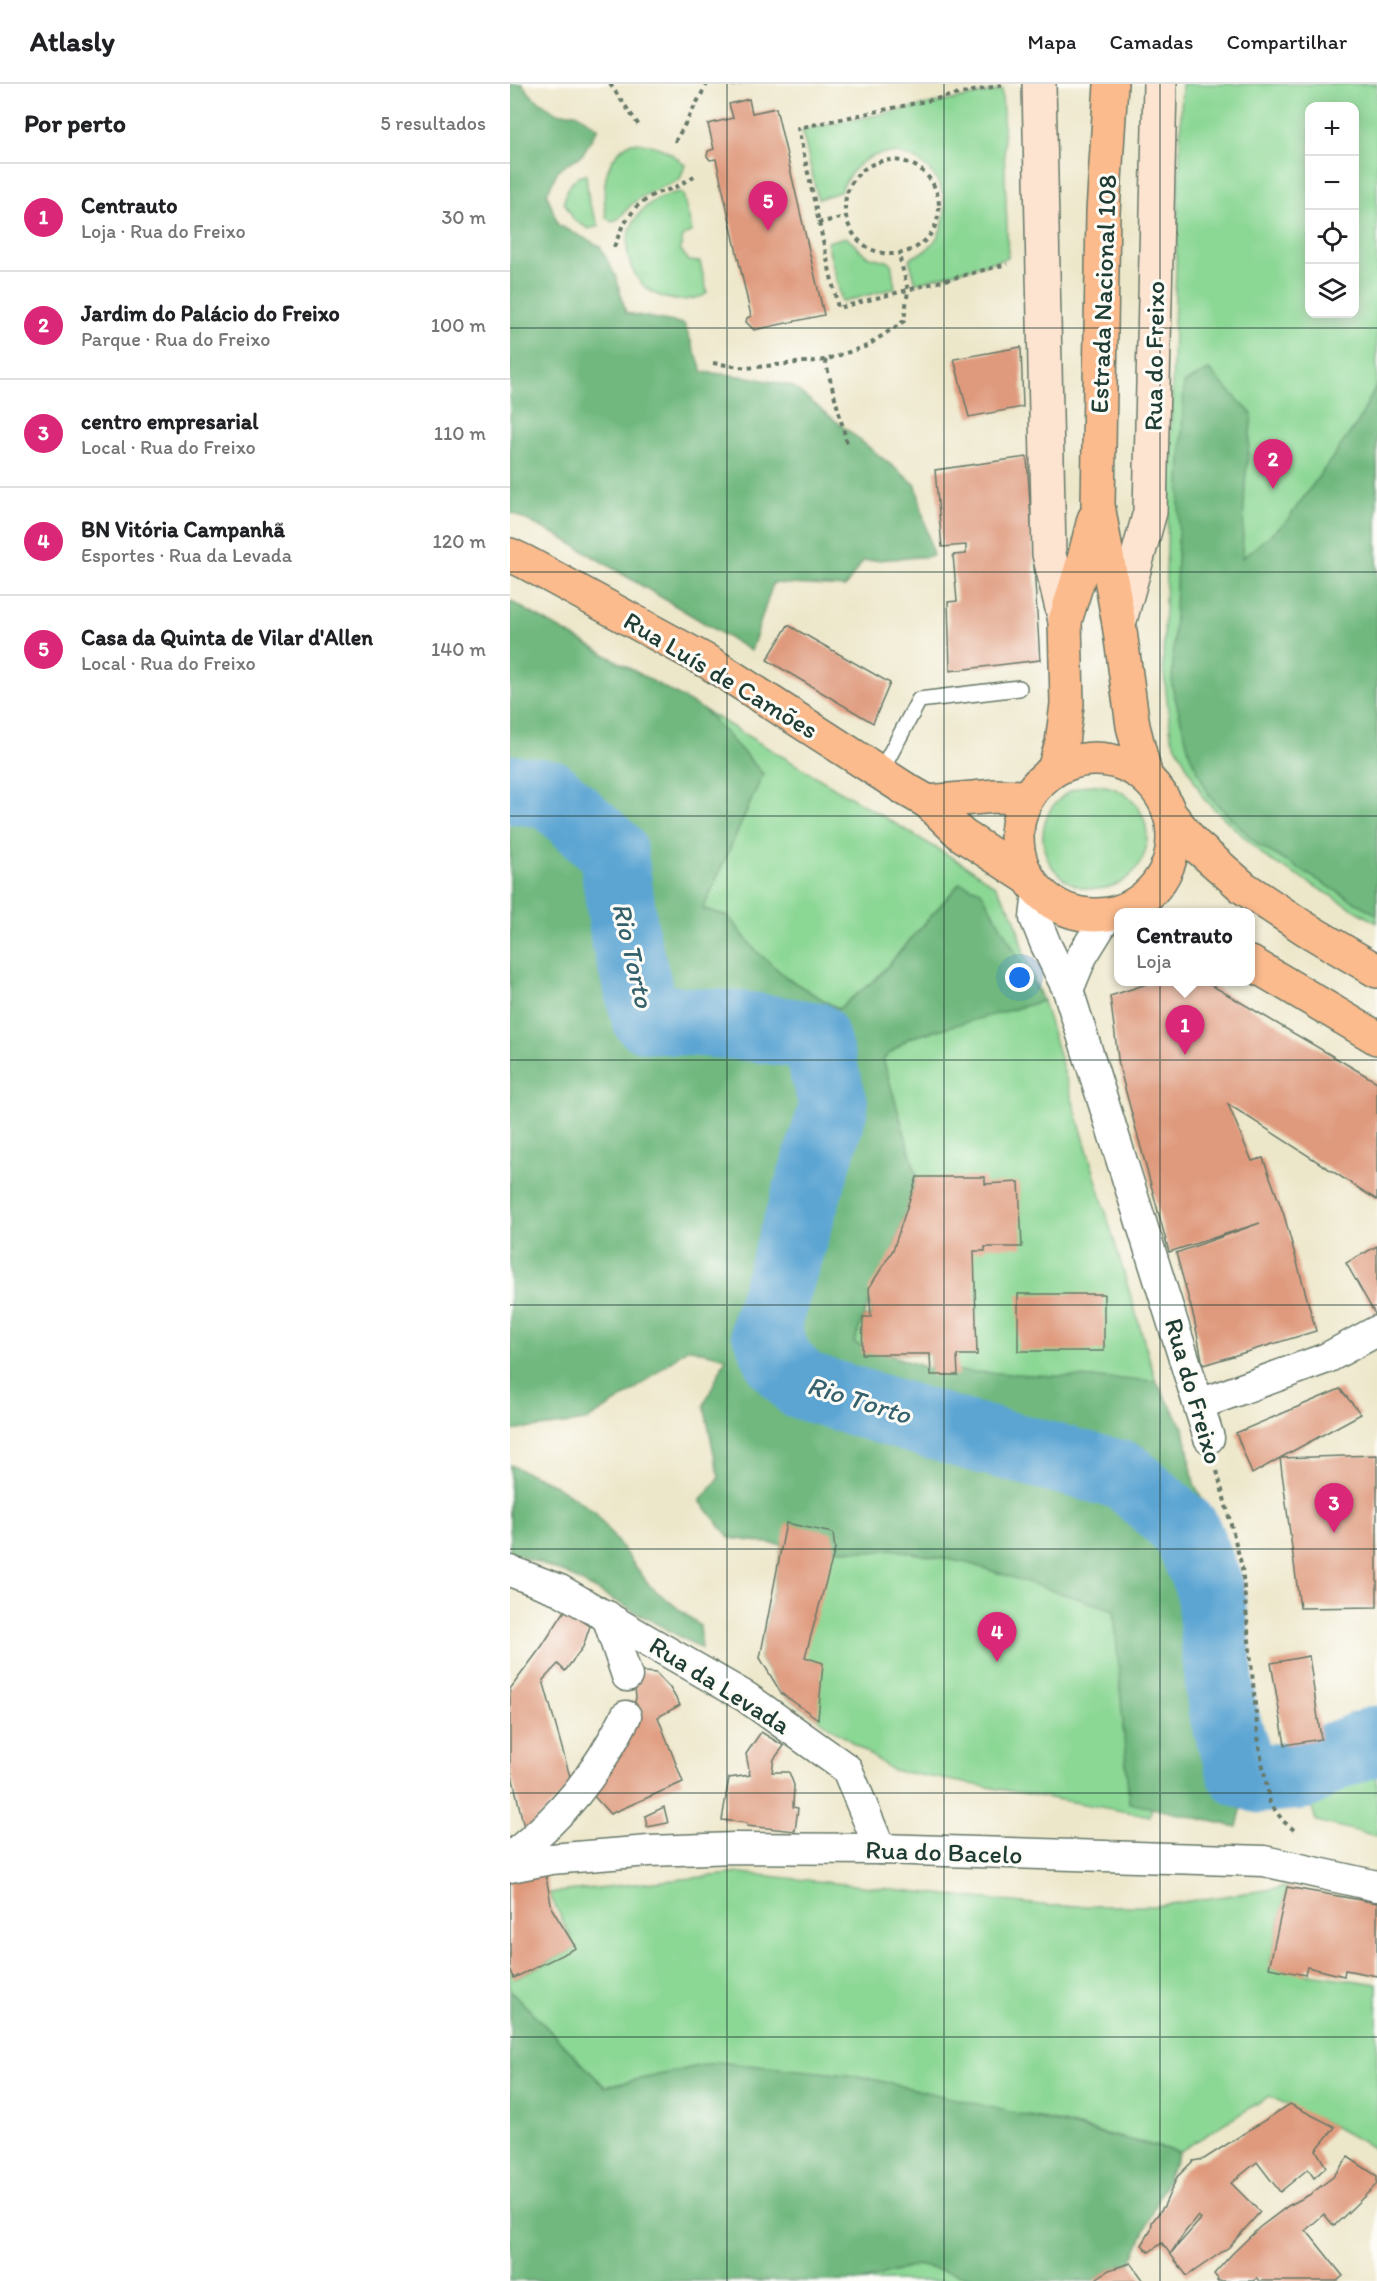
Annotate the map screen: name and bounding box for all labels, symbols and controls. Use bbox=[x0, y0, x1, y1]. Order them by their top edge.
text: Atlasly bbox=[30, 24, 115, 58]
text: Mapa bbox=[1028, 29, 1076, 54]
text: Camadas bbox=[1109, 29, 1193, 54]
text: Compartilhar bbox=[1226, 29, 1347, 54]
map controls bbox=[1305, 102, 1359, 318]
button: + bbox=[1305, 102, 1359, 156]
text: Por perto bbox=[24, 107, 126, 139]
text: 5 resultados bbox=[380, 111, 486, 135]
button: − bbox=[1305, 156, 1359, 210]
street label: Estrada Nacional 108 bbox=[1083, 174, 1123, 414]
pin: 5 bbox=[748, 182, 788, 231]
text: Centrauto bbox=[81, 192, 178, 219]
text: 1 bbox=[39, 205, 48, 229]
text: 30 m bbox=[441, 205, 486, 229]
button: locate bbox=[1305, 210, 1359, 264]
text: Loja · Rua do Freixo bbox=[81, 219, 246, 243]
button: layers bbox=[1305, 264, 1359, 318]
street label: Rua do Freixo bbox=[1137, 281, 1171, 431]
text: Jardim do Palácio do Freixo bbox=[81, 300, 340, 327]
text: 2 bbox=[38, 313, 49, 337]
text: 100 m bbox=[431, 313, 486, 337]
text: Parque · Rua do Freixo bbox=[81, 327, 270, 351]
text: centro empresarial bbox=[81, 408, 258, 435]
text: 3 bbox=[38, 421, 49, 445]
text: 110 m bbox=[434, 421, 486, 445]
text: Local · Rua do Freixo bbox=[81, 435, 256, 459]
pin: 2 bbox=[1254, 440, 1293, 489]
text: BN Vitória Campanhã bbox=[81, 516, 285, 543]
text: 4 bbox=[37, 529, 50, 553]
text: 120 m bbox=[433, 529, 486, 553]
text: Esportes · Rua da Levada bbox=[81, 543, 292, 567]
street label: Rua Luís de Camões bbox=[618, 604, 824, 746]
text: Casa da Quinta de Vilar d'Allen bbox=[81, 624, 373, 651]
text: 5 bbox=[38, 637, 49, 661]
text: 140 m bbox=[431, 637, 486, 661]
text: Local · Rua do Freixo bbox=[81, 651, 256, 675]
water label: Rio Torto bbox=[605, 899, 662, 1012]
popup bbox=[1114, 908, 1255, 986]
text: Centrauto bbox=[1136, 922, 1233, 949]
text: Loja bbox=[1136, 949, 1171, 973]
your location bbox=[1005, 963, 1034, 992]
pin: 1 bbox=[1166, 1006, 1204, 1055]
street label: Rua do Freixo bbox=[1158, 1314, 1230, 1468]
water label: Rio Torto bbox=[803, 1368, 916, 1431]
pin: 3 bbox=[1314, 1484, 1354, 1533]
pin: 4 bbox=[978, 1612, 1016, 1662]
street label: Rua da Levada bbox=[643, 1629, 797, 1741]
street label: Rua do Bacelo bbox=[865, 1833, 1023, 1871]

